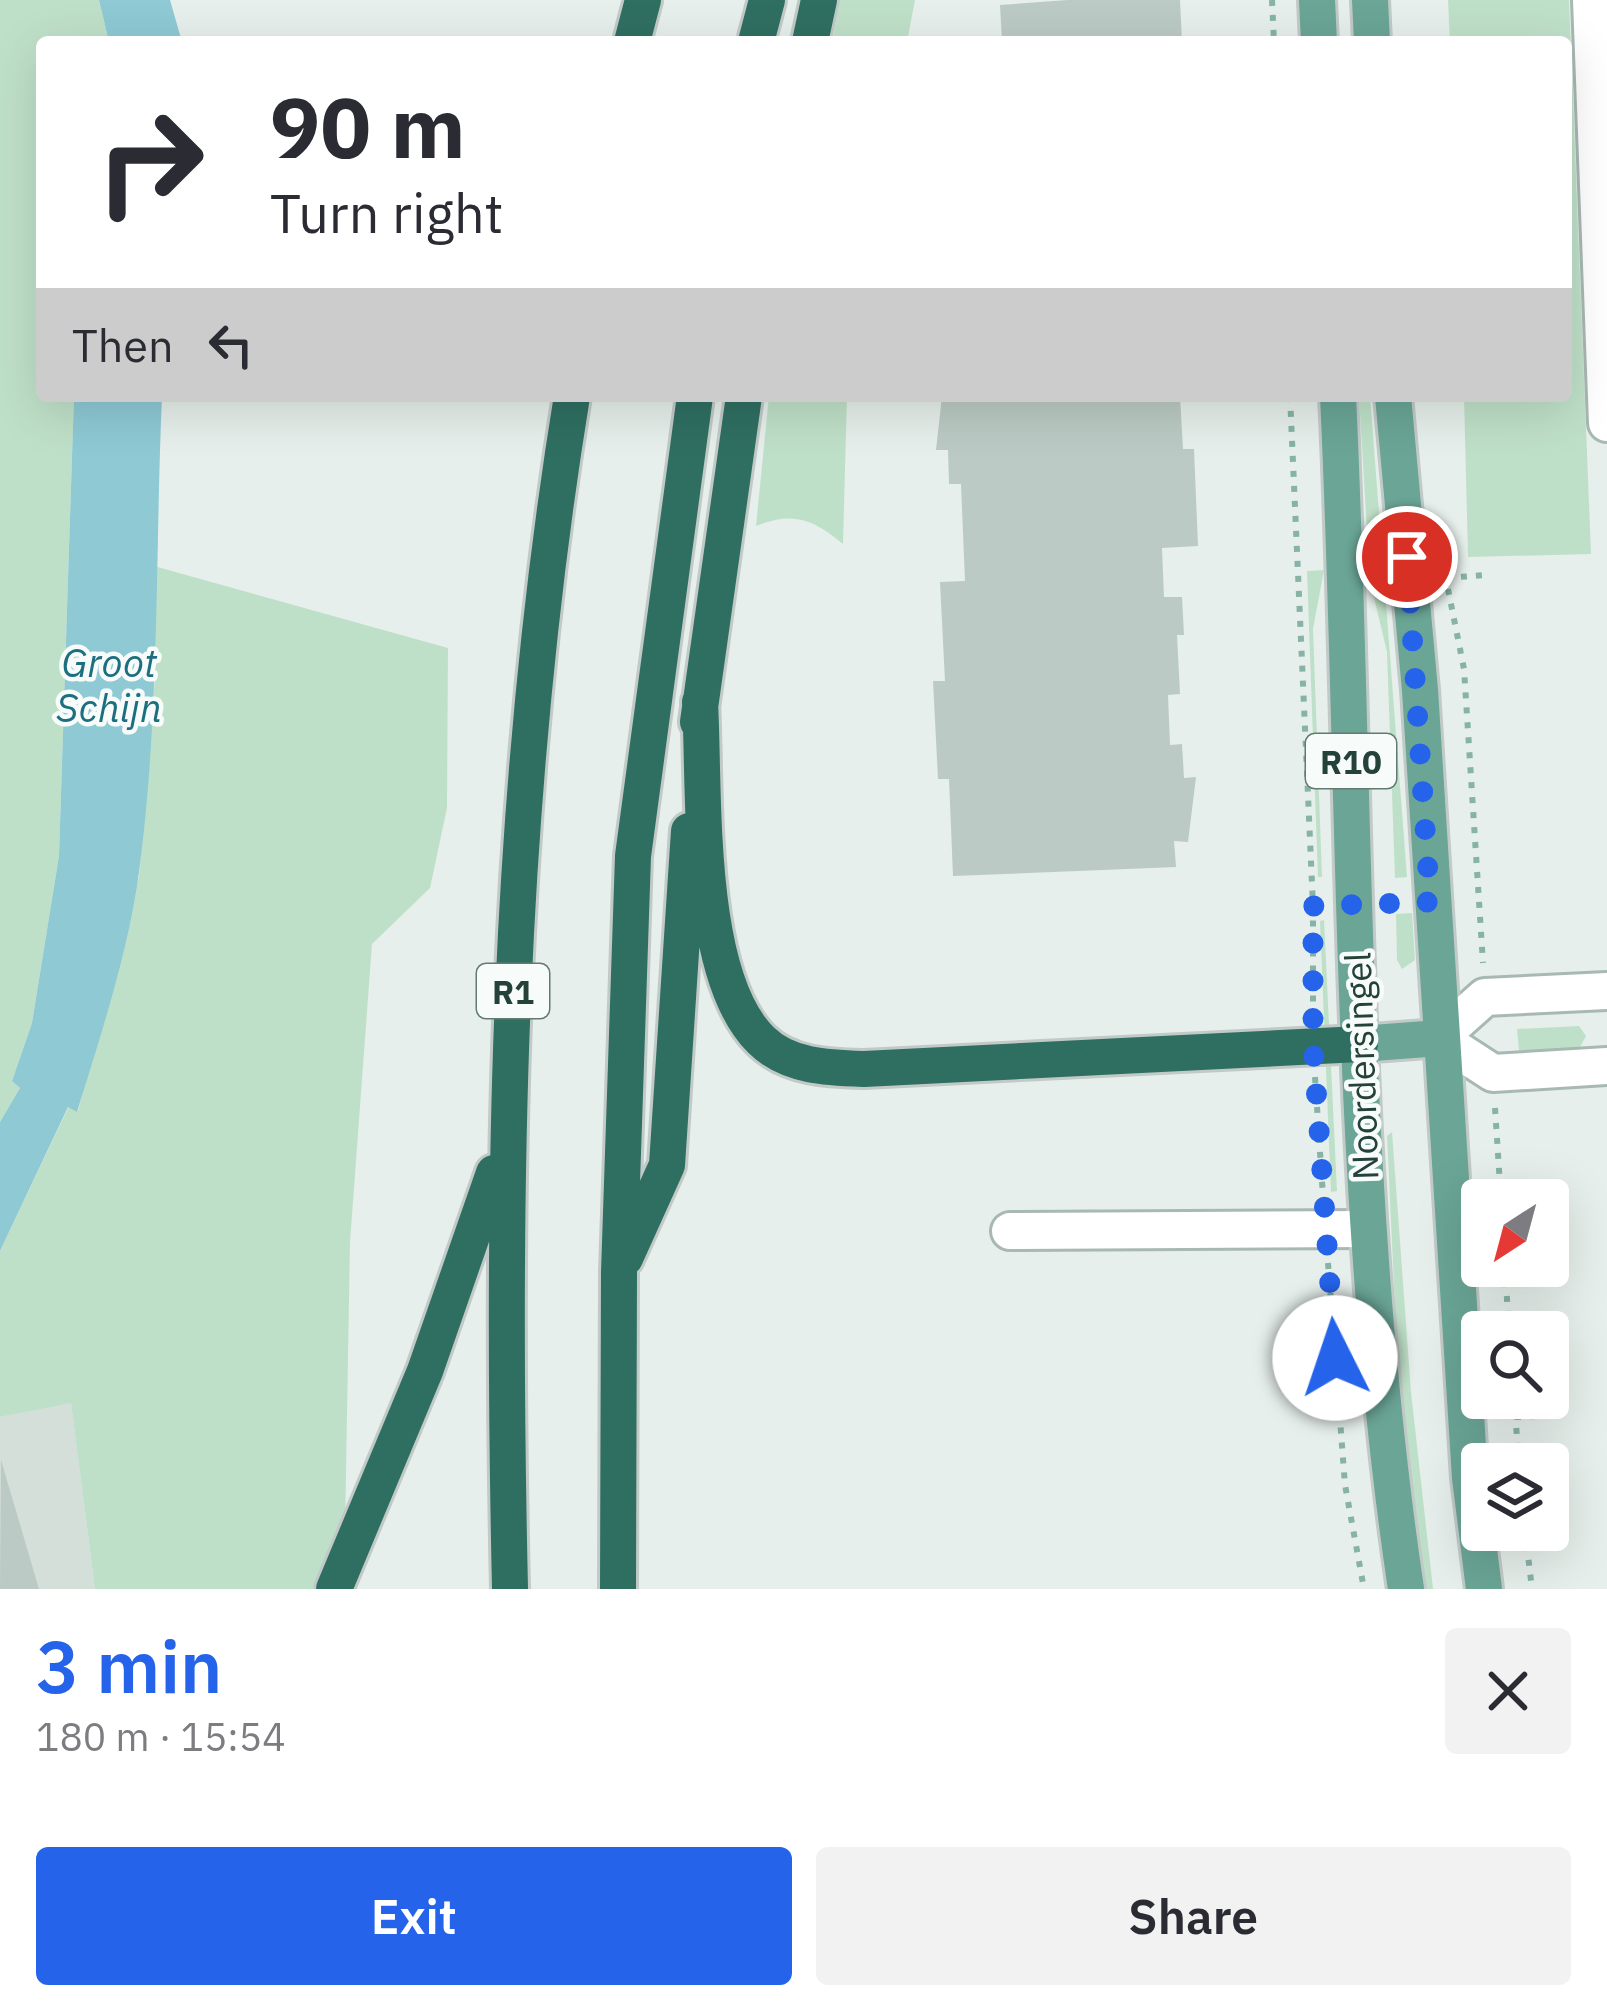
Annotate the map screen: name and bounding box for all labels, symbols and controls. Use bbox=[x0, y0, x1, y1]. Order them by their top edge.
text: 90 m bbox=[270, 72, 466, 181]
icon: right bbox=[72, 84, 228, 240]
text: Turn right bbox=[270, 178, 504, 248]
icon: left bbox=[198, 312, 264, 378]
text: Then bbox=[72, 316, 174, 374]
pin bbox=[1356, 506, 1458, 608]
icon: arrive bbox=[1374, 524, 1440, 590]
water label: Groot Schijn bbox=[56, 637, 162, 733]
road number: R10 bbox=[1306, 734, 1396, 788]
street label: Noordersingel bbox=[1334, 951, 1388, 1181]
road number: R1 bbox=[477, 964, 549, 1018]
north arrow bbox=[1461, 1179, 1569, 1287]
map controls bbox=[1461, 1179, 1569, 1551]
position arrow bbox=[1272, 1295, 1398, 1421]
button: search bbox=[1461, 1311, 1569, 1419]
button: layers bbox=[1461, 1443, 1569, 1551]
text: 3 min bbox=[36, 1619, 222, 1713]
button: close bbox=[1445, 1628, 1571, 1754]
text: 180 m · 15:54 bbox=[36, 1711, 286, 1762]
button: Exit bbox=[36, 1847, 792, 1985]
button: Share bbox=[816, 1847, 1571, 1985]

